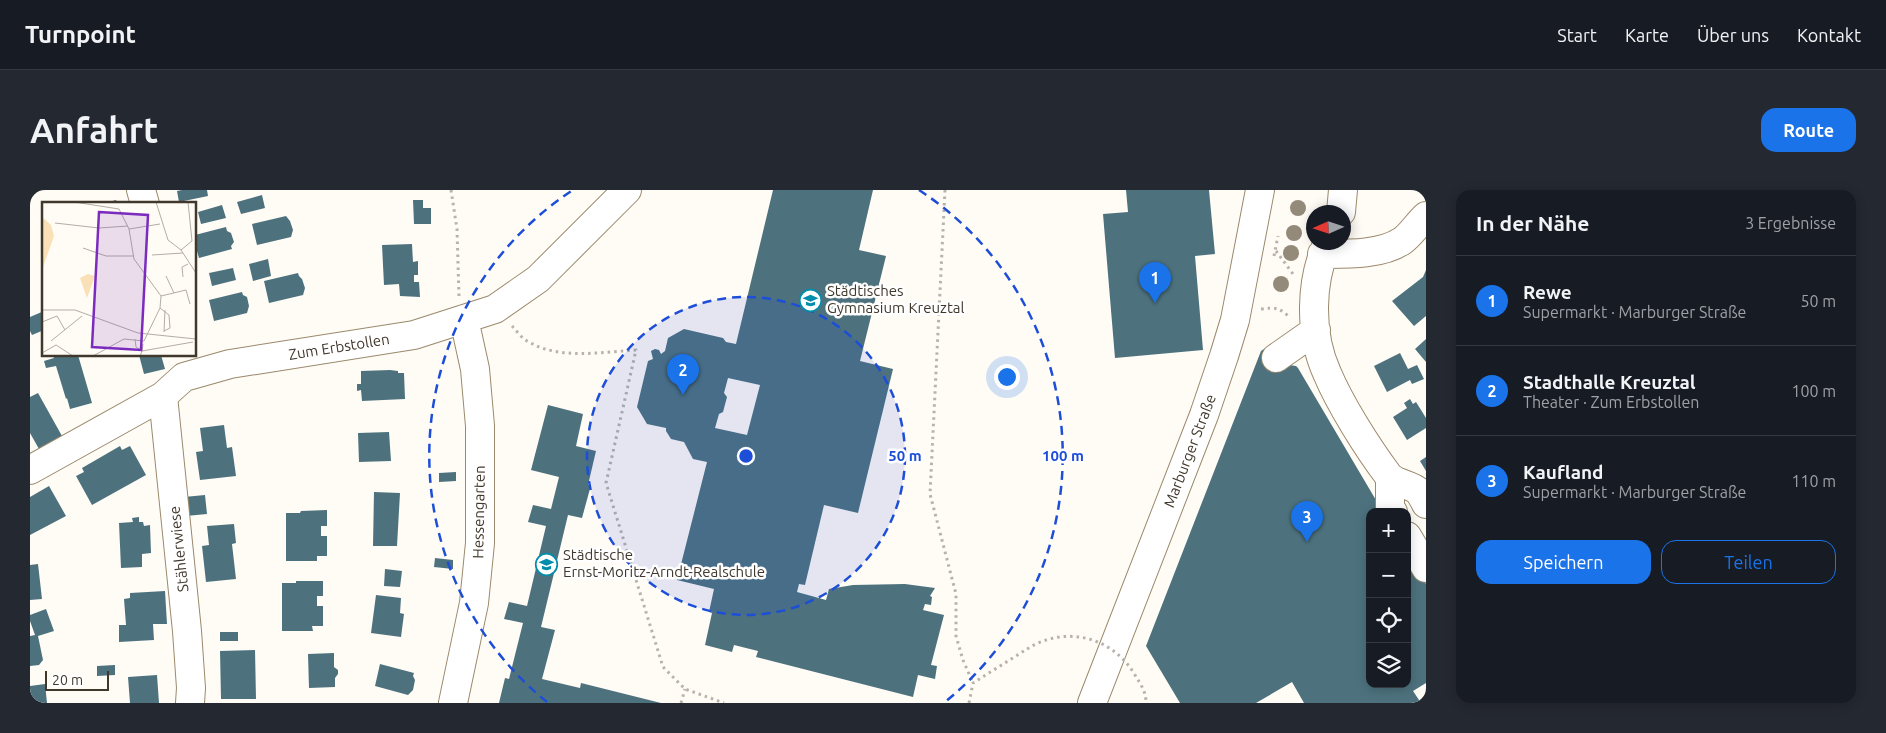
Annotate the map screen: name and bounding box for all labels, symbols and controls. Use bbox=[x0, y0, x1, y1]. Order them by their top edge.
text: Turnpoint bbox=[25, 21, 136, 48]
text: Start bbox=[1557, 25, 1597, 45]
text: Karte bbox=[1625, 25, 1669, 45]
text: Über uns bbox=[1697, 25, 1769, 45]
text: Kontakt bbox=[1797, 25, 1861, 45]
button: Route bbox=[1761, 108, 1856, 152]
text: Anfahrt bbox=[30, 110, 158, 150]
inset map bbox=[42, 202, 196, 356]
north arrow bbox=[1306, 205, 1351, 250]
text: In der Nähe bbox=[1476, 211, 1589, 235]
text: 3 Ergebnisse bbox=[1745, 214, 1836, 232]
pin: 1 bbox=[1139, 262, 1171, 303]
text: Rewe bbox=[1523, 281, 1572, 303]
place label: Städtisches Gymnasium Kreuztal bbox=[827, 282, 965, 316]
school or university icon: Städtisches Gymnasium Kreuztal bbox=[799, 288, 823, 312]
text: 1 bbox=[1487, 292, 1497, 310]
text: 50 m bbox=[1800, 292, 1836, 310]
text: Supermarkt · Marburger Straße bbox=[1523, 303, 1746, 321]
street label: Zum Erbstollen bbox=[287, 330, 391, 363]
pin: 2 bbox=[667, 354, 699, 395]
your location bbox=[994, 364, 1020, 390]
text: Stadthalle Kreuztal bbox=[1523, 371, 1696, 393]
text: 2 bbox=[1487, 382, 1497, 400]
text: 100 m bbox=[1791, 382, 1836, 400]
street label: Marburger Straße bbox=[1160, 392, 1219, 510]
text: Theater · Zum Erbstollen bbox=[1523, 393, 1699, 411]
centre of rings bbox=[737, 447, 755, 465]
text: 50 m bbox=[888, 447, 922, 464]
text: 100 m bbox=[1042, 447, 1084, 464]
text: Kaufland bbox=[1523, 461, 1604, 483]
street label: Hessengarten bbox=[469, 465, 488, 559]
text: 3 bbox=[1487, 472, 1497, 490]
text: 110 m bbox=[1791, 472, 1836, 490]
text: Supermarkt · Marburger Straße bbox=[1523, 483, 1746, 501]
pin: 3 bbox=[1291, 501, 1323, 542]
street label: Stählerwiese bbox=[166, 505, 191, 593]
map controls bbox=[1366, 508, 1411, 688]
button: + bbox=[1366, 508, 1411, 553]
button: Speichern bbox=[1476, 540, 1651, 584]
button: Teilen bbox=[1661, 540, 1836, 584]
place label: Städtische Ernst-Moritz-Arndt-Realschule bbox=[563, 546, 765, 580]
school or university icon: Städtische Ernst-Moritz-Arndt-Realschule bbox=[535, 552, 559, 576]
button: − bbox=[1366, 553, 1411, 598]
button: locate bbox=[1366, 598, 1411, 643]
button: layers bbox=[1366, 643, 1411, 688]
scale bar bbox=[45, 668, 109, 691]
text: 20 m bbox=[52, 672, 83, 688]

